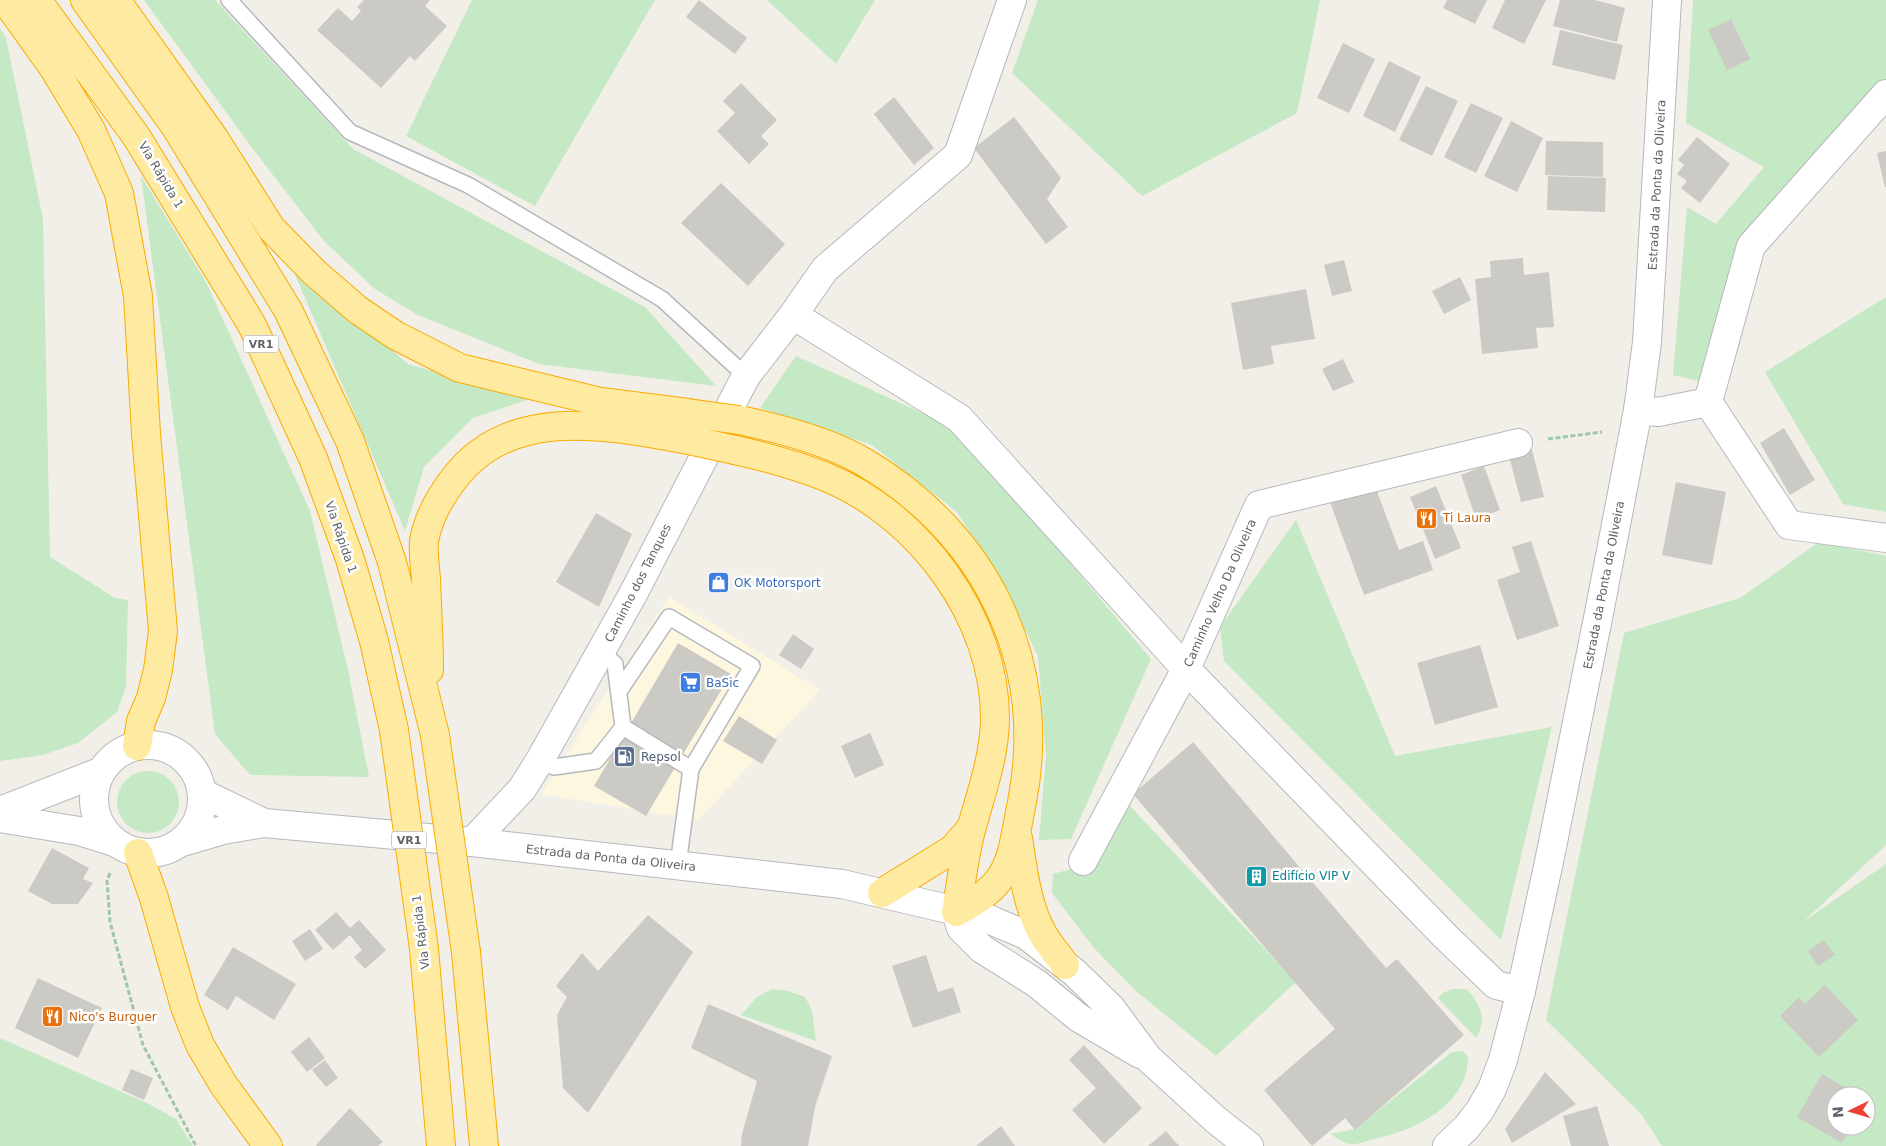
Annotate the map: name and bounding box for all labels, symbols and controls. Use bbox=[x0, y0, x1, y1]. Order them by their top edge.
street label: Estrada da Ponta da Oliveira bbox=[1646, 99, 1668, 271]
street label: Via Rápida 1 bbox=[136, 139, 186, 211]
road number: VR1 bbox=[244, 336, 278, 352]
street label: Via Rápida 1 bbox=[322, 499, 360, 575]
street label: Estrada da Ponta da Oliveira bbox=[1581, 500, 1627, 670]
restaurant icon: Ti Laura bbox=[1415, 506, 1439, 530]
place label: Ti Laura bbox=[1442, 511, 1491, 525]
street label: Caminho Velho Da Oliveira bbox=[1181, 517, 1259, 669]
street label: Caminho dos Tanques bbox=[602, 521, 674, 645]
shop icon: OK Motorsport bbox=[706, 571, 730, 595]
place label: OK Motorsport bbox=[734, 576, 821, 590]
supermarket icon: BaSic bbox=[678, 671, 702, 695]
place label: BaSic bbox=[706, 676, 739, 690]
fuel station icon: Repsol bbox=[613, 745, 637, 769]
place label: Repsol bbox=[641, 750, 681, 764]
road number: VR1 bbox=[392, 832, 426, 848]
street label: Estrada da Ponta da Oliveira bbox=[525, 842, 697, 874]
building icon: Edifício VIP V bbox=[1244, 864, 1268, 888]
place label: Edifício VIP V bbox=[1272, 869, 1351, 883]
street label: Via Rápida 1 bbox=[409, 894, 433, 970]
restaurant icon: Nico's Burguer bbox=[41, 1005, 65, 1029]
place label: Nico's Burguer bbox=[69, 1010, 157, 1024]
north arrow bbox=[1826, 1086, 1876, 1136]
text: N bbox=[1830, 1106, 1847, 1119]

